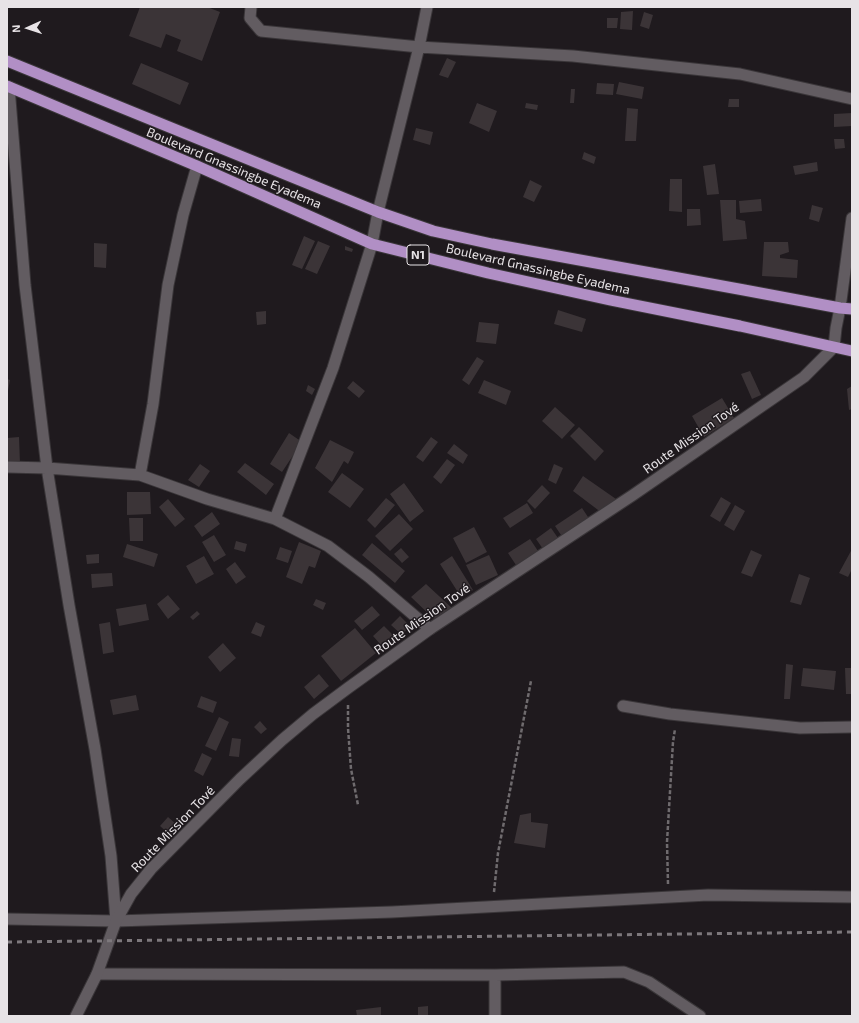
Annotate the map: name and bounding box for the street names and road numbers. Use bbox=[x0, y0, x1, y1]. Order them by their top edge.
street label: Boulevard Gnassingbe Eyadema bbox=[144, 124, 324, 212]
street label: Boulevard Gnassingbe Eyadema bbox=[444, 240, 632, 298]
road number: N1 bbox=[407, 245, 429, 265]
street label: Route Mission Tové bbox=[640, 399, 742, 477]
street label: Route Mission Tové bbox=[371, 580, 473, 658]
street label: Route Mission Tové bbox=[128, 783, 218, 875]

